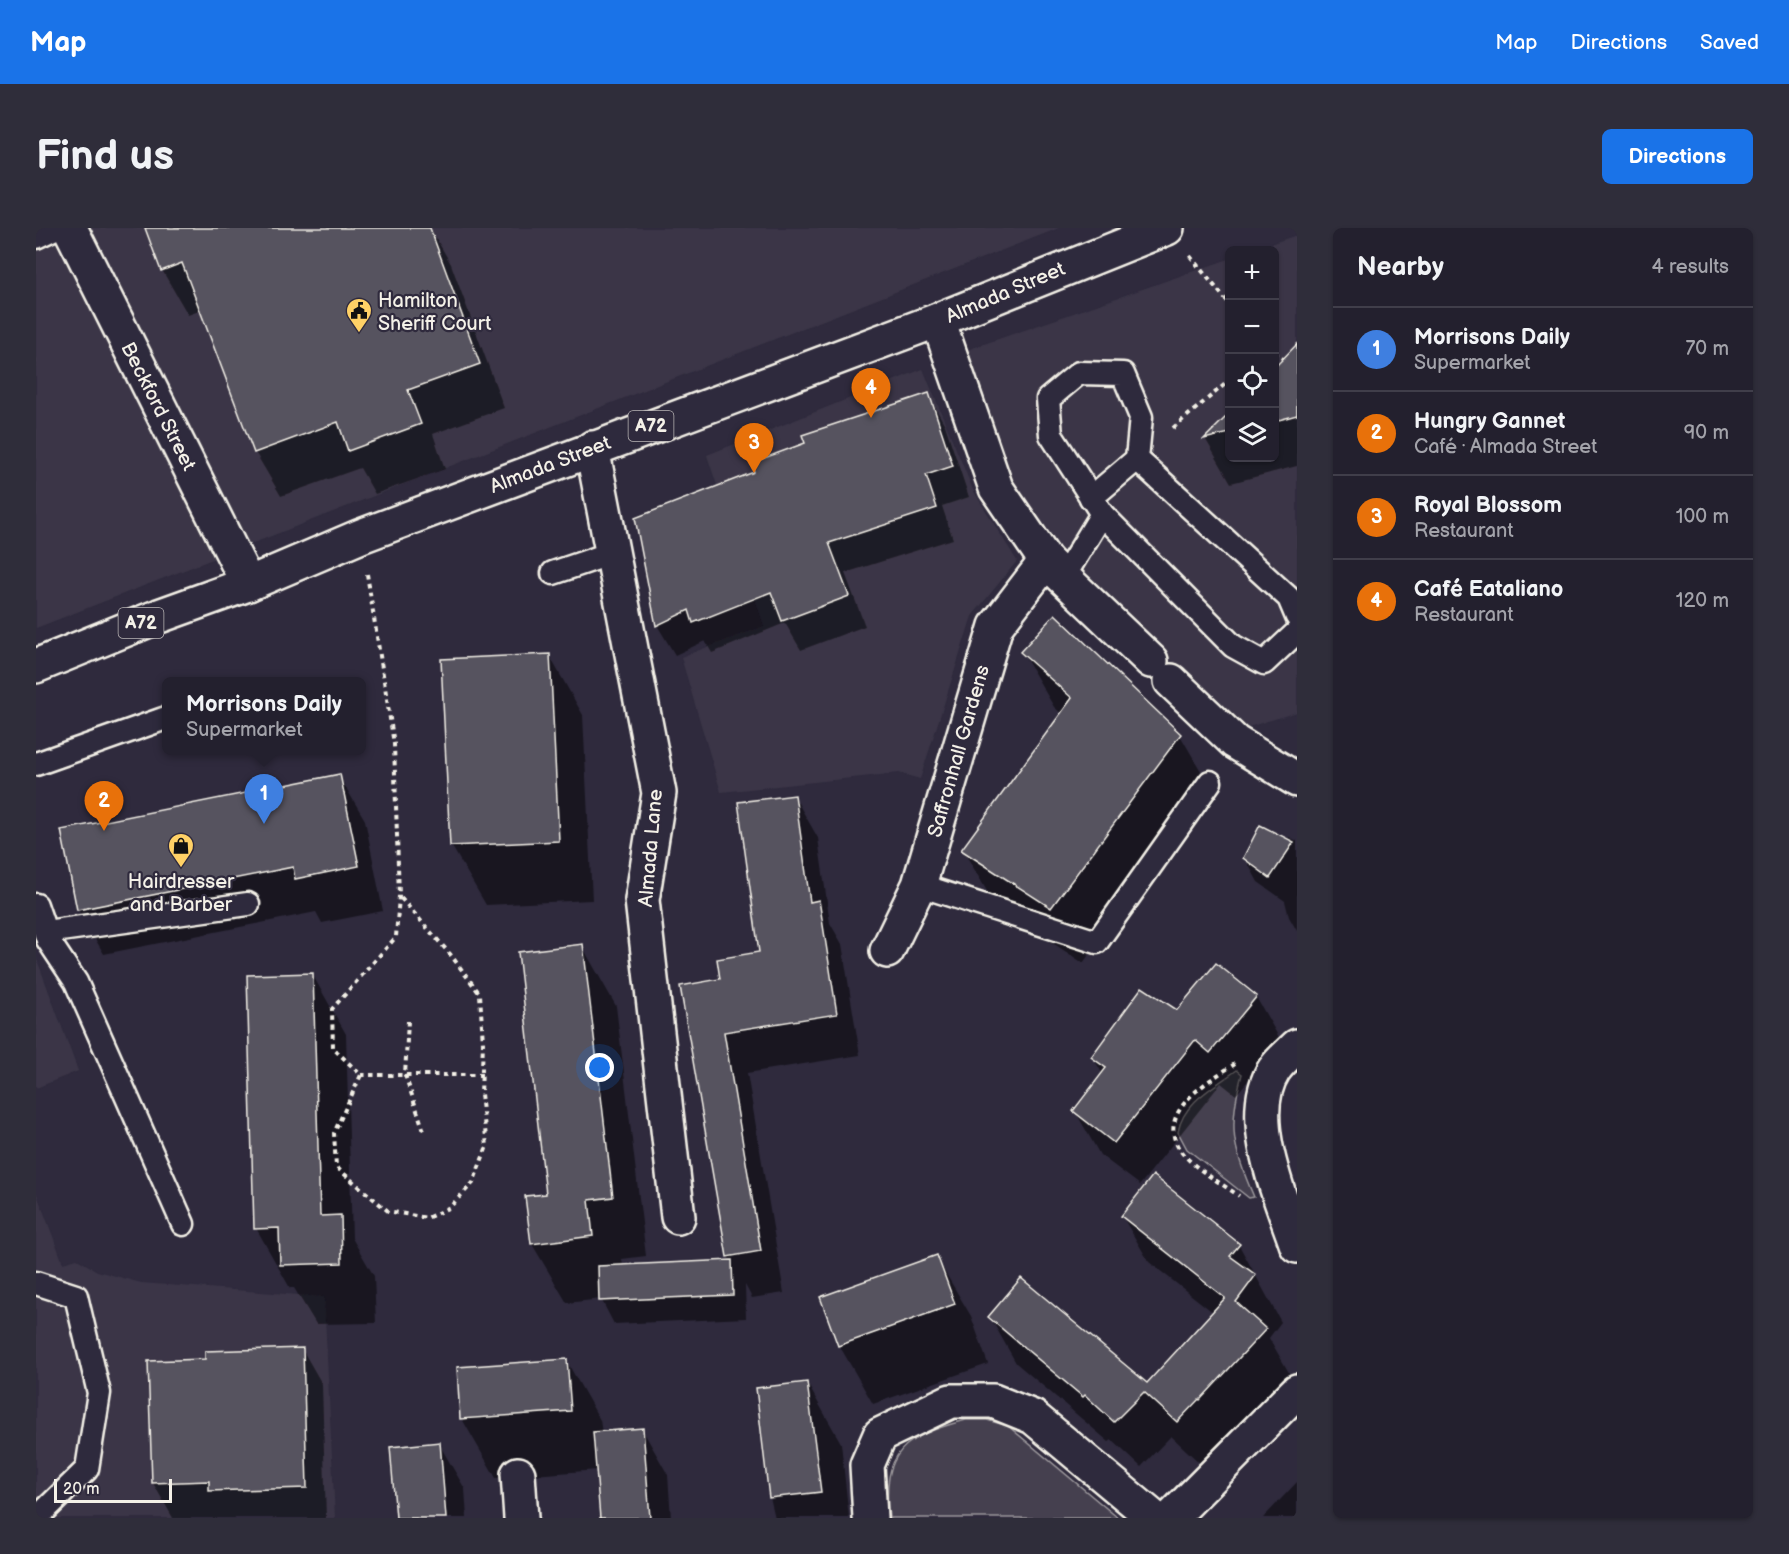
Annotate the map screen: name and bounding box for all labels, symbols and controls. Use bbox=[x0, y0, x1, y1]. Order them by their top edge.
text: Map bbox=[30, 26, 86, 59]
text: Map bbox=[1495, 30, 1538, 55]
text: Directions bbox=[1571, 30, 1667, 55]
text: Saved bbox=[1700, 30, 1759, 55]
button: Directions bbox=[1602, 129, 1753, 184]
text: Find us bbox=[36, 131, 174, 182]
map controls bbox=[1225, 246, 1279, 462]
button: + bbox=[1225, 246, 1279, 300]
text: Nearby bbox=[1357, 252, 1444, 283]
text: 4 results bbox=[1651, 255, 1729, 279]
street label: Almada Street bbox=[942, 257, 1069, 329]
place label: Hamilton Sheriff Court bbox=[378, 289, 491, 336]
public building icon: Hamilton Sheriff Court bbox=[344, 296, 374, 334]
button: − bbox=[1225, 300, 1279, 354]
text: Morrisons Daily bbox=[1414, 324, 1570, 351]
text: 1 bbox=[1372, 337, 1381, 361]
text: 70 m bbox=[1685, 337, 1729, 361]
street label: Beckford Street bbox=[115, 338, 201, 475]
text: Supermarket bbox=[1414, 351, 1530, 375]
button: locate bbox=[1225, 354, 1279, 408]
pin: 4 bbox=[852, 368, 890, 418]
button: layers bbox=[1225, 408, 1279, 462]
text: Hungry Gannet bbox=[1414, 408, 1565, 435]
road number: A72 bbox=[628, 411, 674, 441]
text: 2 bbox=[1371, 421, 1382, 445]
text: 90 m bbox=[1684, 421, 1729, 445]
pin: 3 bbox=[734, 424, 774, 473]
street label: Almada Street bbox=[487, 431, 614, 499]
text: Café · Almada Street bbox=[1414, 435, 1597, 459]
text: Royal Blossom bbox=[1414, 492, 1562, 519]
text: 3 bbox=[1371, 505, 1382, 529]
text: 100 m bbox=[1676, 505, 1729, 529]
text: Restaurant bbox=[1414, 519, 1514, 543]
text: Café Eataliano bbox=[1414, 576, 1563, 603]
text: 4 bbox=[1371, 589, 1382, 613]
text: 120 m bbox=[1676, 589, 1729, 613]
text: Restaurant bbox=[1414, 603, 1514, 627]
road number: A72 bbox=[118, 608, 164, 638]
street label: Saffronhall Gardens bbox=[923, 662, 995, 840]
popup bbox=[162, 677, 366, 755]
text: Morrisons Daily bbox=[186, 691, 342, 718]
text: Supermarket bbox=[186, 718, 303, 742]
pin: 1 bbox=[244, 774, 284, 824]
pin: 2 bbox=[84, 782, 124, 831]
street label: Almada Lane bbox=[634, 788, 668, 908]
shop icon: Hairdresser and Barber bbox=[166, 831, 196, 869]
place label: Hairdresser and Barber bbox=[128, 870, 235, 917]
your location bbox=[585, 1053, 614, 1082]
scale bar bbox=[54, 1476, 172, 1504]
text: 20 m bbox=[63, 1480, 99, 1499]

